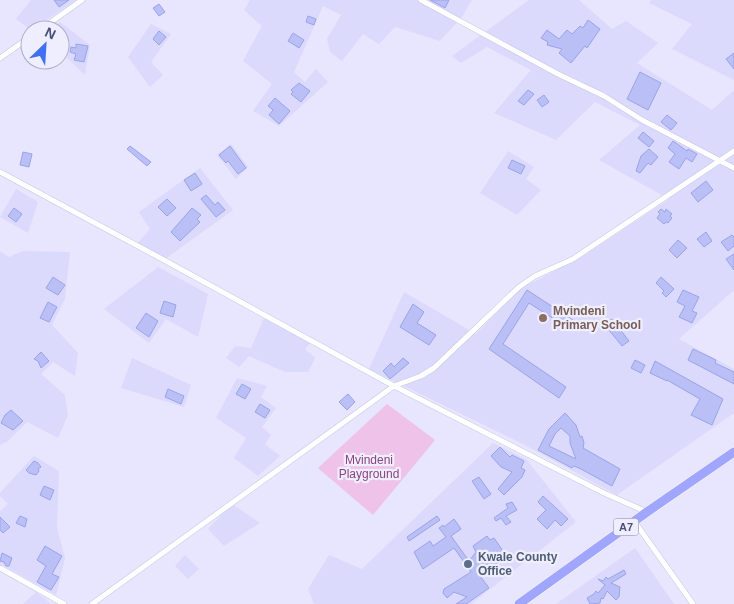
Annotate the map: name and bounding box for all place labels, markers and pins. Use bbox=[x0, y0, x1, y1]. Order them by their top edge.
place label: Mvindeni Primary School bbox=[553, 304, 641, 332]
marker: Mvindeni Primary School bbox=[537, 312, 549, 324]
place label: Kwale County Office bbox=[478, 550, 558, 578]
marker: Kwale County Office bbox=[462, 558, 474, 570]

